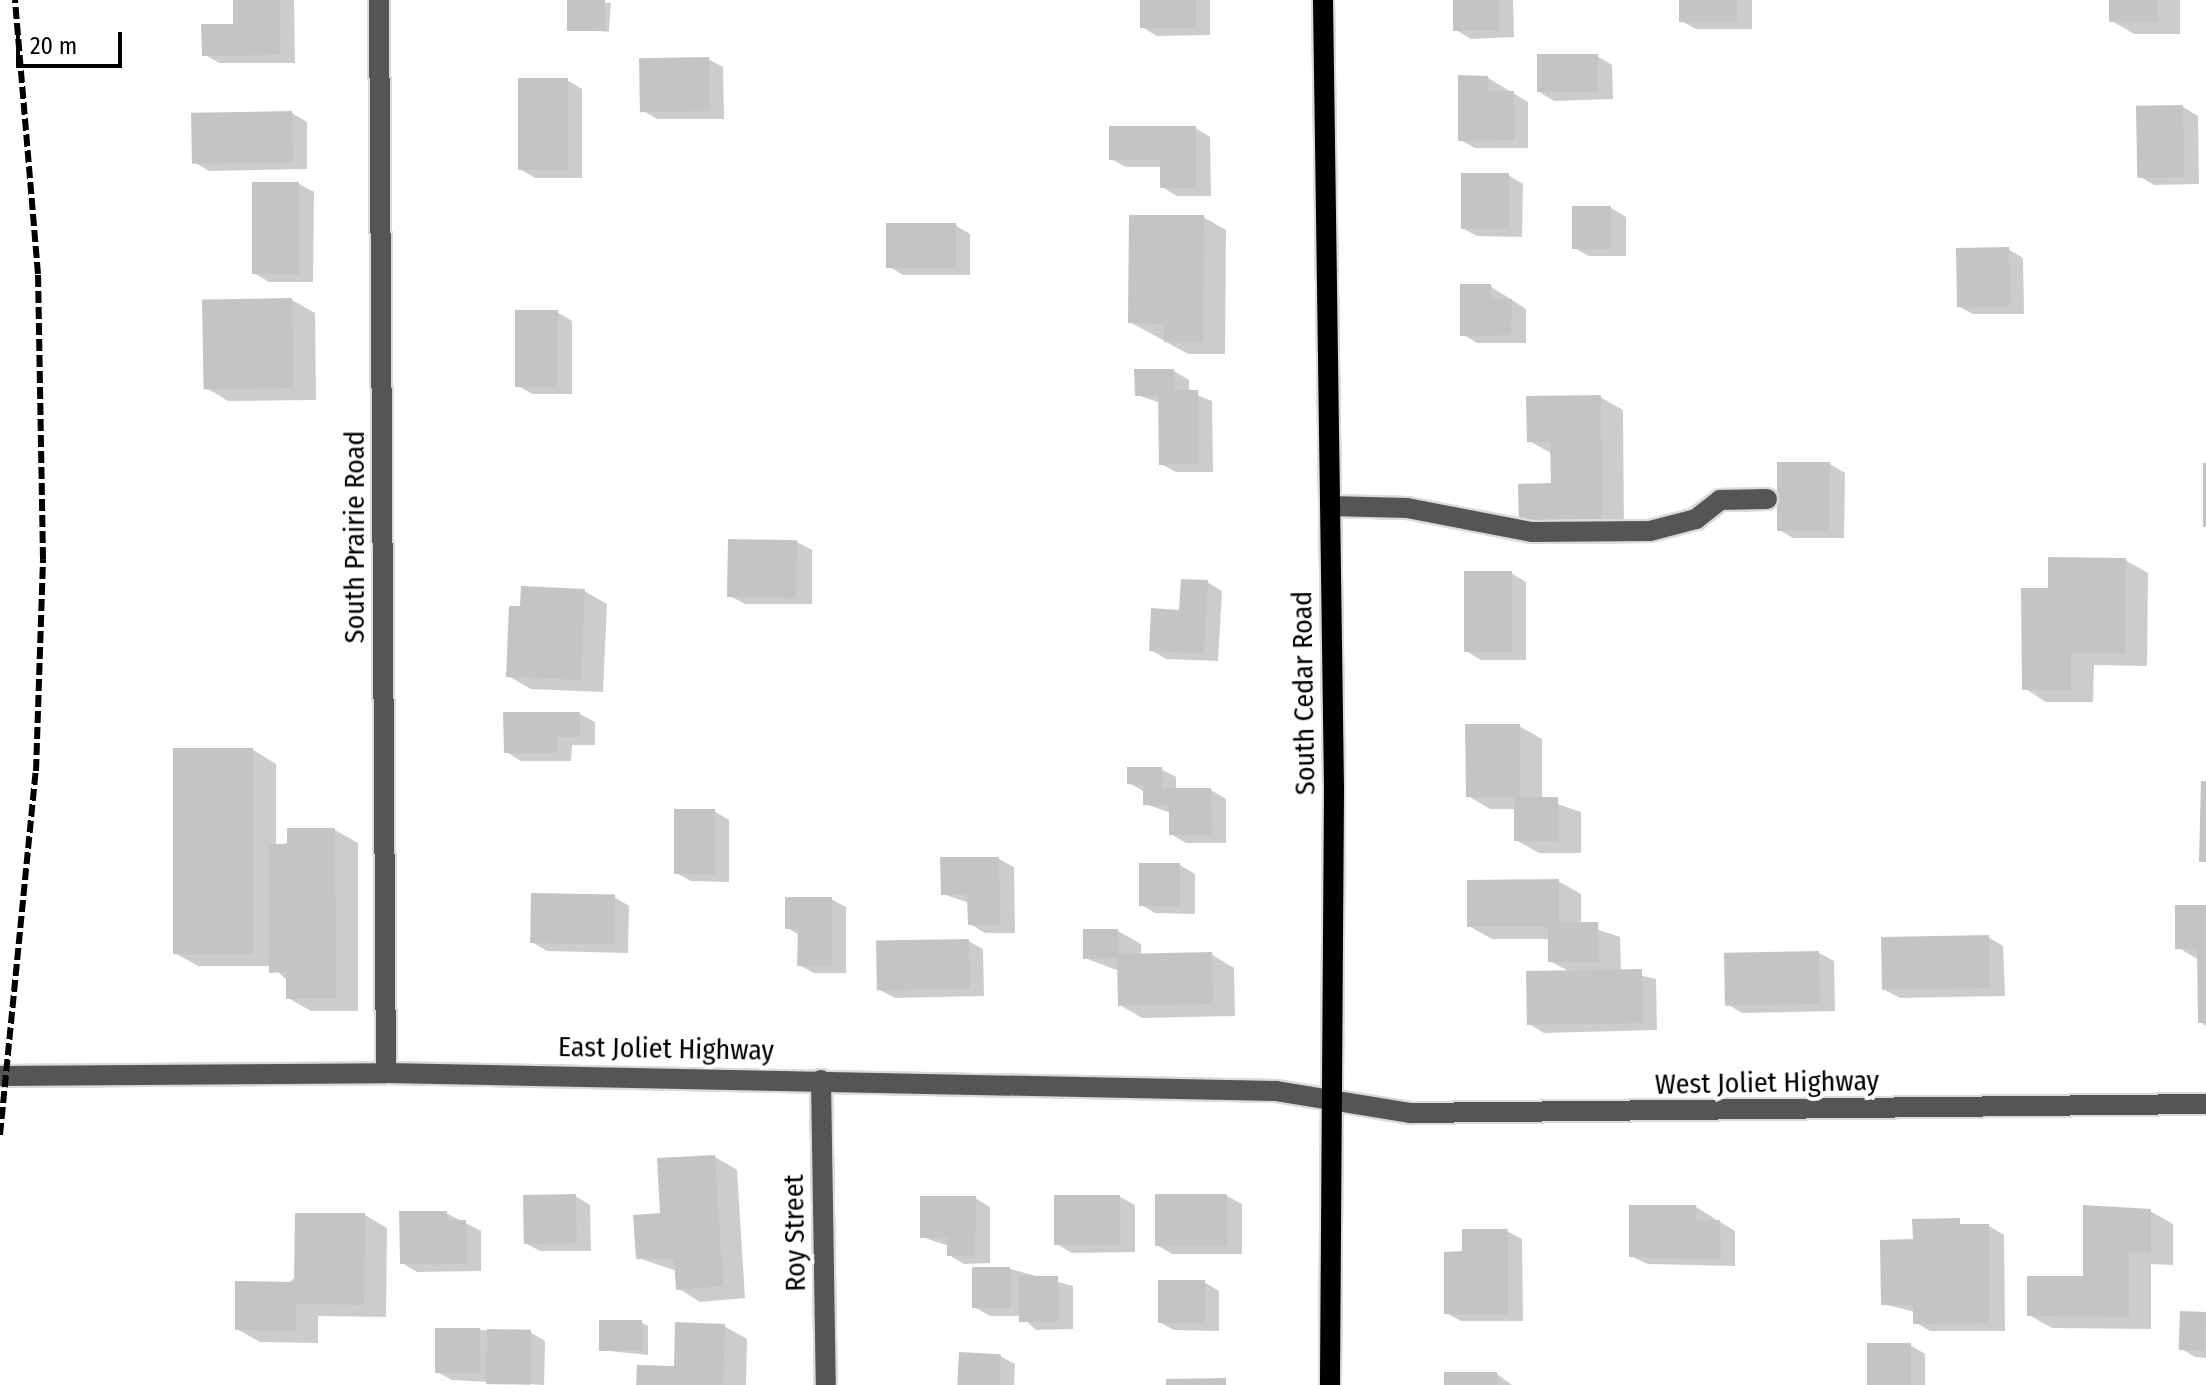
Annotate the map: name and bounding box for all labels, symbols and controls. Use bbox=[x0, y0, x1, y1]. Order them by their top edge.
scale bar bbox=[20, 16, 126, 66]
text: 20 m bbox=[30, 32, 77, 60]
street label: South Prairie Road bbox=[338, 431, 372, 643]
street label: South Cedar Road bbox=[1285, 591, 1323, 795]
street label: East Joliet Highway bbox=[558, 1030, 774, 1068]
street label: West Joliet Highway bbox=[1655, 1064, 1879, 1102]
street label: Roy Street bbox=[777, 1174, 813, 1292]

